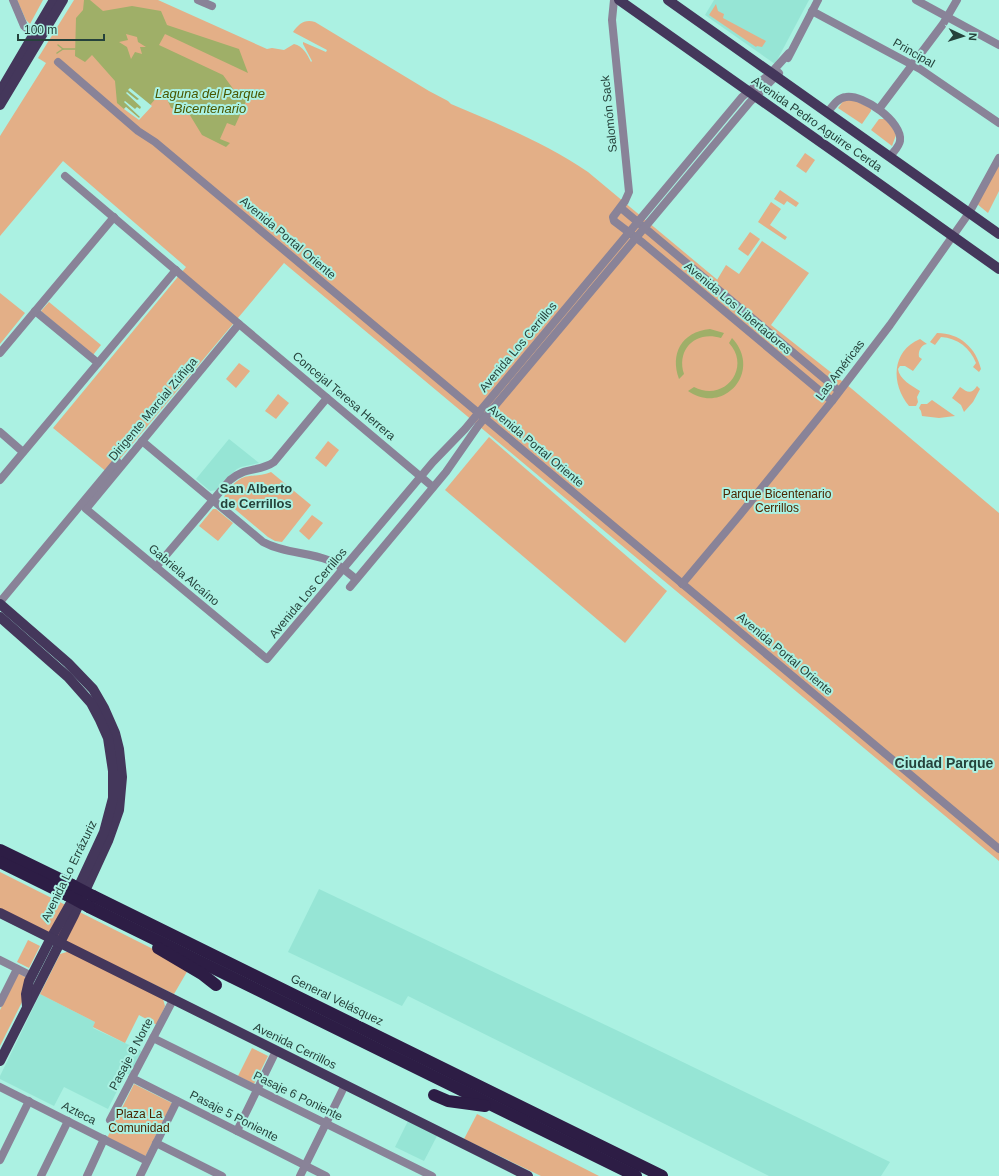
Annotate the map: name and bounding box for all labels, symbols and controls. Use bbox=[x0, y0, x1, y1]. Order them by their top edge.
scale bar bbox=[18, 16, 104, 42]
north arrow bbox=[943, 16, 983, 56]
text: 100 m bbox=[24, 23, 57, 37]
text: N bbox=[967, 32, 979, 41]
street label: Principal bbox=[891, 35, 937, 71]
street label: Salomón Sack bbox=[598, 74, 620, 153]
street label: Avenida Pedro Aguirre Cerda bbox=[749, 74, 885, 175]
water label: Laguna del Parque Bicentenario bbox=[155, 86, 265, 116]
street label: Avenida Portal Oriente bbox=[237, 194, 339, 282]
street label: Avenida Los Libertadores bbox=[681, 259, 795, 357]
street label: Avenida Los Cerrillos bbox=[476, 299, 560, 395]
street label: Las Américas bbox=[813, 337, 867, 403]
street label: Concejal Teresa Herrera bbox=[290, 349, 398, 443]
street label: Dirigente Marcial Zúñiga bbox=[106, 354, 200, 463]
street label: Avenida Portal Oriente bbox=[485, 402, 587, 490]
district label: San Alberto de Cerrillos bbox=[220, 481, 292, 511]
park label: Parque Bicentenario Cerrillos bbox=[723, 487, 832, 515]
street label: Gabriela Alcaíno bbox=[146, 541, 222, 609]
street label: Avenida Los Cerrillos bbox=[266, 545, 350, 641]
street label: Avenida Portal Oriente bbox=[734, 610, 836, 698]
district label: Ciudad Parque bbox=[895, 755, 994, 771]
street label: Avenida Lo Errázuriz bbox=[38, 818, 100, 924]
street label: General Velásquez bbox=[288, 971, 386, 1029]
street label: Pasaje 8 Norte bbox=[106, 1015, 156, 1092]
street label: Avenida Cerrillos bbox=[251, 1020, 339, 1072]
street label: Pasaje 6 Poniente bbox=[251, 1068, 345, 1124]
street label: Pasaje 5 Poniente bbox=[187, 1088, 281, 1144]
street label: Azteca bbox=[59, 1098, 99, 1128]
park label: Plaza La Comunidad bbox=[108, 1107, 170, 1135]

